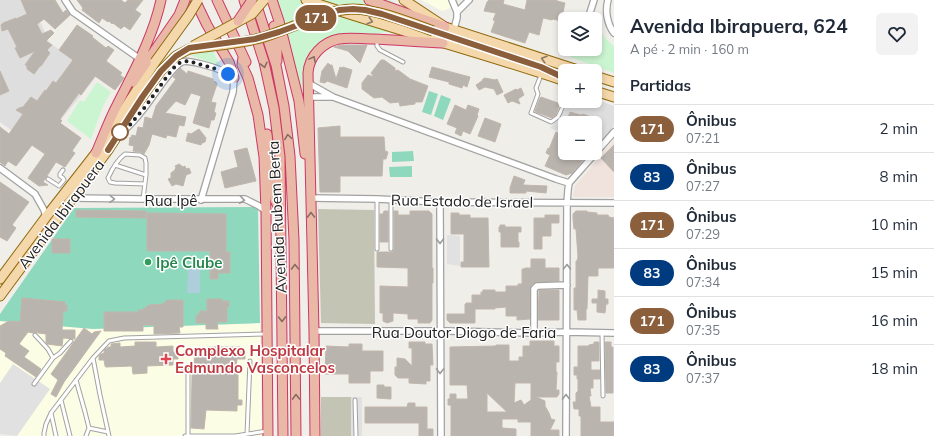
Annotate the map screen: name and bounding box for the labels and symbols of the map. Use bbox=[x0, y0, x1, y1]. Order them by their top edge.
line badge: 171 bbox=[293, 5, 339, 31]
one-way arrow bbox=[366, 16, 373, 25]
one-way arrow bbox=[540, 55, 547, 64]
one-way arrow bbox=[308, 56, 316, 63]
one-way arrow bbox=[259, 61, 268, 68]
your location bbox=[218, 64, 238, 84]
unlabelled marker bbox=[111, 123, 129, 141]
one-way arrow bbox=[284, 134, 293, 140]
street label: Avenida Rubem Berta bbox=[264, 140, 290, 294]
street label: Avenida Ibirapuera bbox=[14, 156, 108, 272]
street label: Rua Estado de Israel bbox=[391, 190, 533, 212]
street label: Rua Ipê bbox=[145, 191, 198, 210]
one-way arrow bbox=[109, 195, 115, 203]
one-way arrow bbox=[239, 196, 245, 205]
one-way arrow bbox=[307, 212, 316, 218]
one-way arrow bbox=[436, 238, 444, 244]
place label: Ipê Clube bbox=[156, 253, 223, 272]
marker: Ipê Clube bbox=[143, 257, 153, 267]
one-way arrow bbox=[291, 264, 299, 270]
one-way arrow bbox=[563, 264, 571, 270]
one-way arrow bbox=[278, 316, 286, 322]
street label: Rua Doutor Diogo de Faria bbox=[372, 323, 556, 342]
place label: Complexo Hospitalar Edmundo Vasconcelos bbox=[175, 341, 335, 377]
marker: Complexo Hospitalar Edmundo Vasconcelos bbox=[160, 353, 172, 365]
one-way arrow bbox=[436, 368, 445, 374]
one-way arrow bbox=[292, 394, 300, 400]
one-way arrow bbox=[562, 394, 570, 400]

